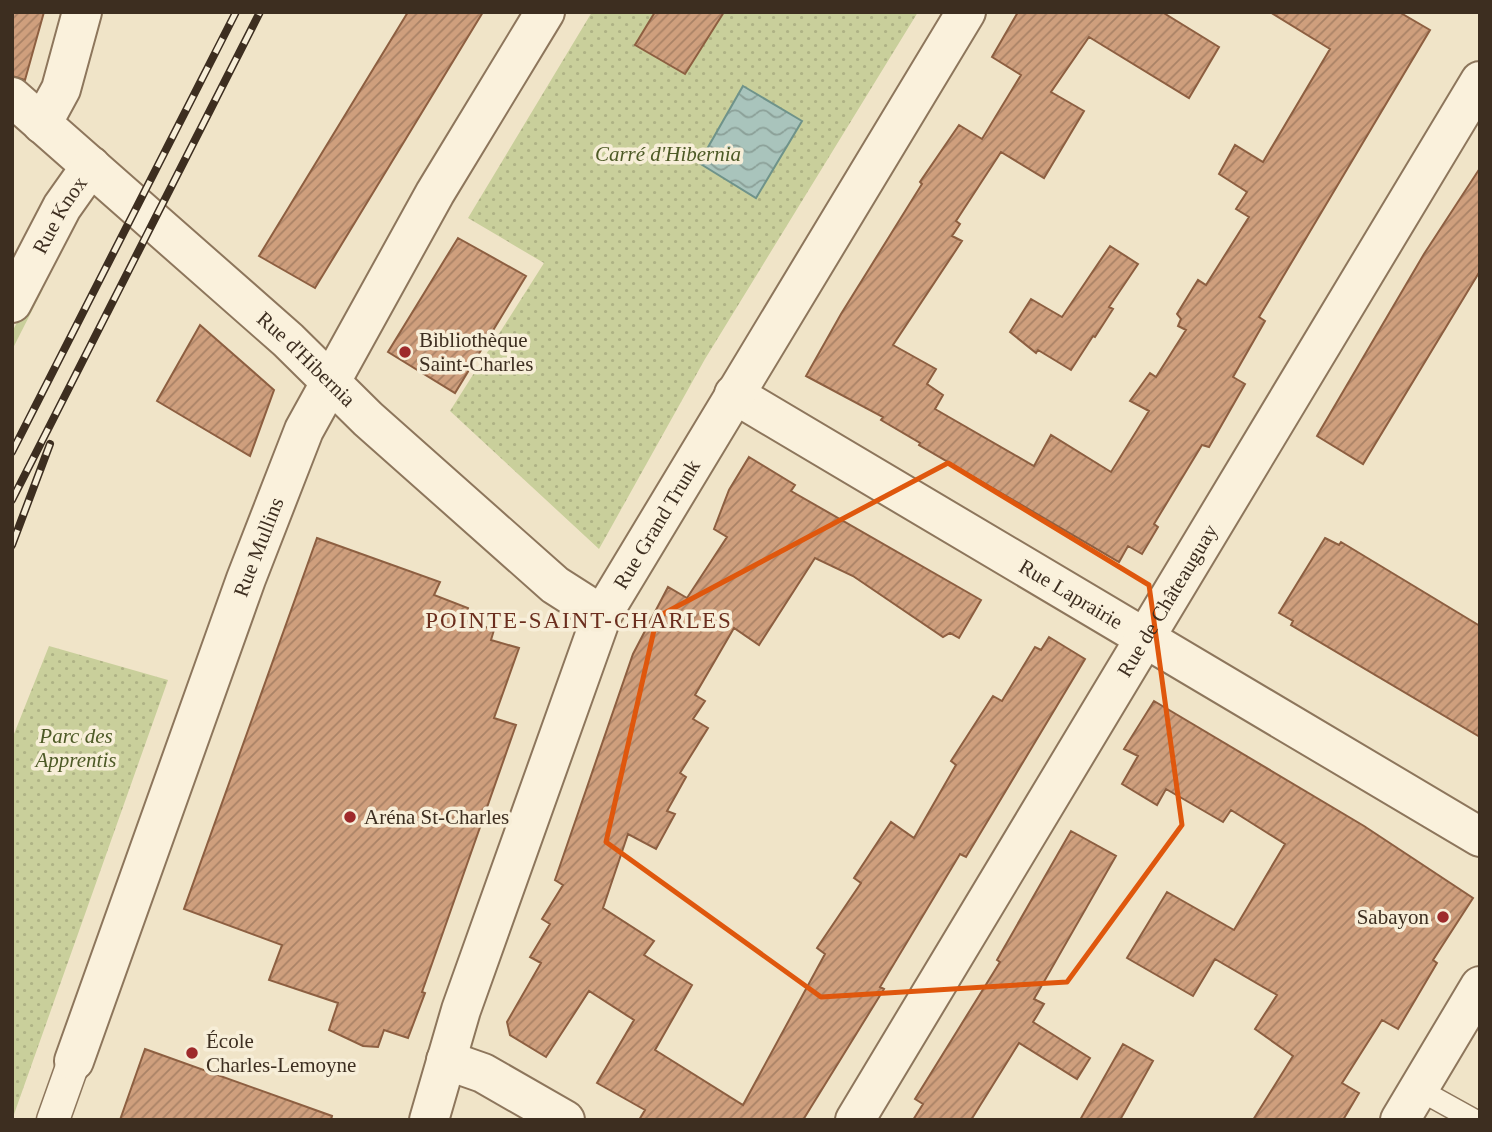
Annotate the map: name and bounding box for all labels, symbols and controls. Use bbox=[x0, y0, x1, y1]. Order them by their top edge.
park label: Carré d'Hibernia bbox=[595, 142, 741, 166]
street label: Rue Knox bbox=[28, 171, 92, 258]
street label: Rue d'Hibernia bbox=[252, 306, 361, 412]
place label: Bibliothèque Saint-Charles bbox=[419, 328, 533, 376]
marker: Bibliothèque Saint-Charles bbox=[397, 344, 413, 360]
street label: Rue Grand Trunk bbox=[609, 455, 705, 593]
street label: Rue Mullins bbox=[229, 494, 289, 600]
street label: Rue de Châteauguay bbox=[1112, 520, 1223, 681]
street label: Rue Laprairie bbox=[1015, 554, 1127, 634]
district label: POINTE-SAINT-CHARLES bbox=[425, 608, 733, 633]
park label: Parc des Apprentis bbox=[34, 724, 116, 772]
place label: Aréna St-Charles bbox=[364, 805, 509, 829]
marker: Aréna St-Charles bbox=[342, 809, 358, 825]
place label: Sabayon bbox=[1357, 905, 1429, 929]
marker: Sabayon bbox=[1435, 909, 1451, 925]
place label: École Charles-Lemoyne bbox=[206, 1029, 356, 1077]
marker: École Charles-Lemoyne bbox=[184, 1045, 200, 1061]

